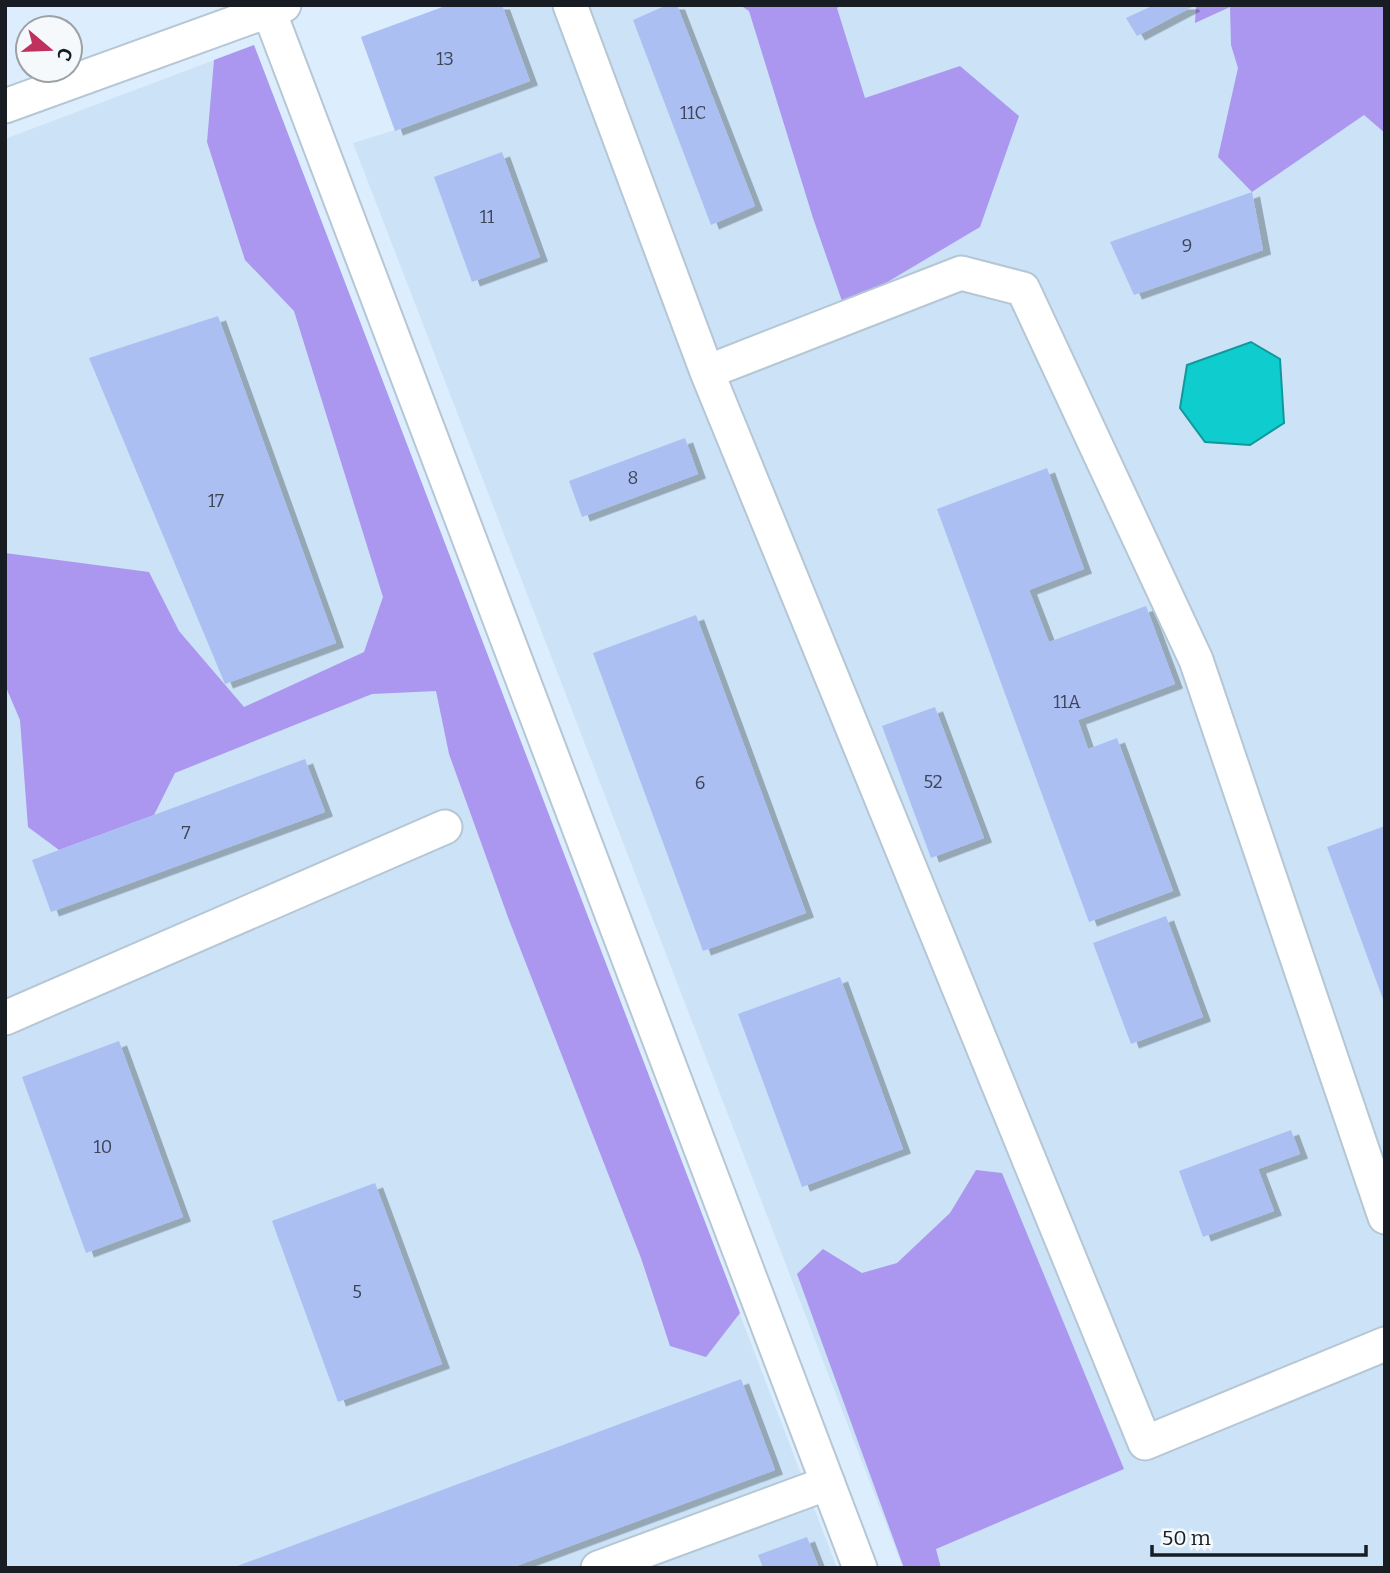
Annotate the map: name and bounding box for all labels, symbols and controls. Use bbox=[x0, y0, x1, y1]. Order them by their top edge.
north arrow bbox=[14, 14, 84, 84]
text: С bbox=[52, 45, 77, 64]
house number: 13 bbox=[436, 48, 454, 70]
house number: 11С bbox=[680, 102, 706, 124]
house number: 11 bbox=[480, 206, 495, 228]
house number: 9 bbox=[1182, 235, 1192, 257]
house number: 8 bbox=[628, 467, 638, 489]
house number: 17 bbox=[208, 490, 224, 512]
house number: 11А bbox=[1053, 691, 1081, 713]
house number: 52 bbox=[923, 771, 943, 793]
house number: 6 bbox=[695, 772, 705, 794]
house number: 7 bbox=[181, 822, 191, 844]
house number: 10 bbox=[94, 1136, 112, 1158]
house number: 5 bbox=[352, 1281, 362, 1303]
scale bar bbox=[1152, 1514, 1366, 1558]
text: 50 m bbox=[1162, 1525, 1211, 1551]

